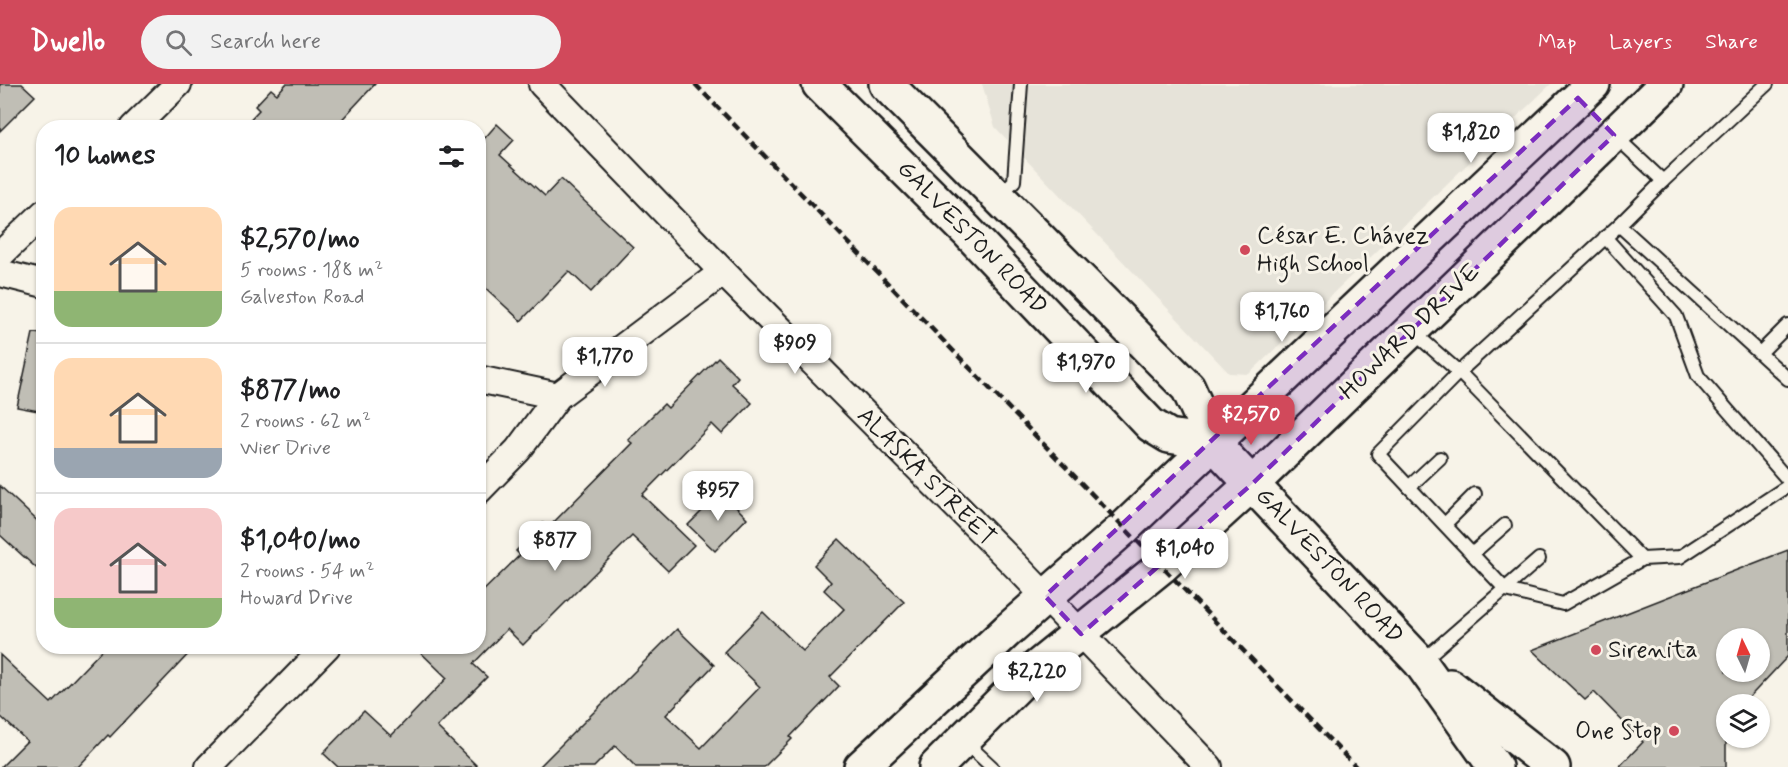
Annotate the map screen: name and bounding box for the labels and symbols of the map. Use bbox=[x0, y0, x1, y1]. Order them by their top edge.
pin: $1,820 bbox=[1422, 113, 1520, 164]
street label: GALVESTON ROAD bbox=[890, 154, 1054, 322]
place label: César E. Chávez High School bbox=[1257, 221, 1429, 283]
marker: César E. Chávez High School bbox=[1238, 243, 1252, 257]
street label: HOWARD DRIVE bbox=[1333, 257, 1487, 407]
pin: $1,760 bbox=[1233, 292, 1331, 343]
pin: $909 bbox=[759, 324, 831, 375]
pin: $1,770 bbox=[556, 337, 654, 388]
pin: $1,970 bbox=[1037, 343, 1135, 394]
pin: $2,570 bbox=[1202, 395, 1300, 446]
street label: ALASKA STREET bbox=[850, 401, 1002, 553]
pin: $957 bbox=[682, 471, 754, 522]
street label: GALVESTON ROAD bbox=[1248, 481, 1410, 651]
pin: $877 bbox=[519, 521, 591, 572]
pin: $1,040 bbox=[1136, 529, 1234, 580]
north arrow bbox=[1716, 628, 1770, 682]
place label: Sirenita bbox=[1608, 635, 1698, 666]
marker: Sirenita bbox=[1589, 643, 1603, 657]
pin: $2,220 bbox=[988, 652, 1086, 703]
place label: One Stop bbox=[1575, 716, 1662, 747]
marker: One Stop bbox=[1667, 724, 1681, 738]

